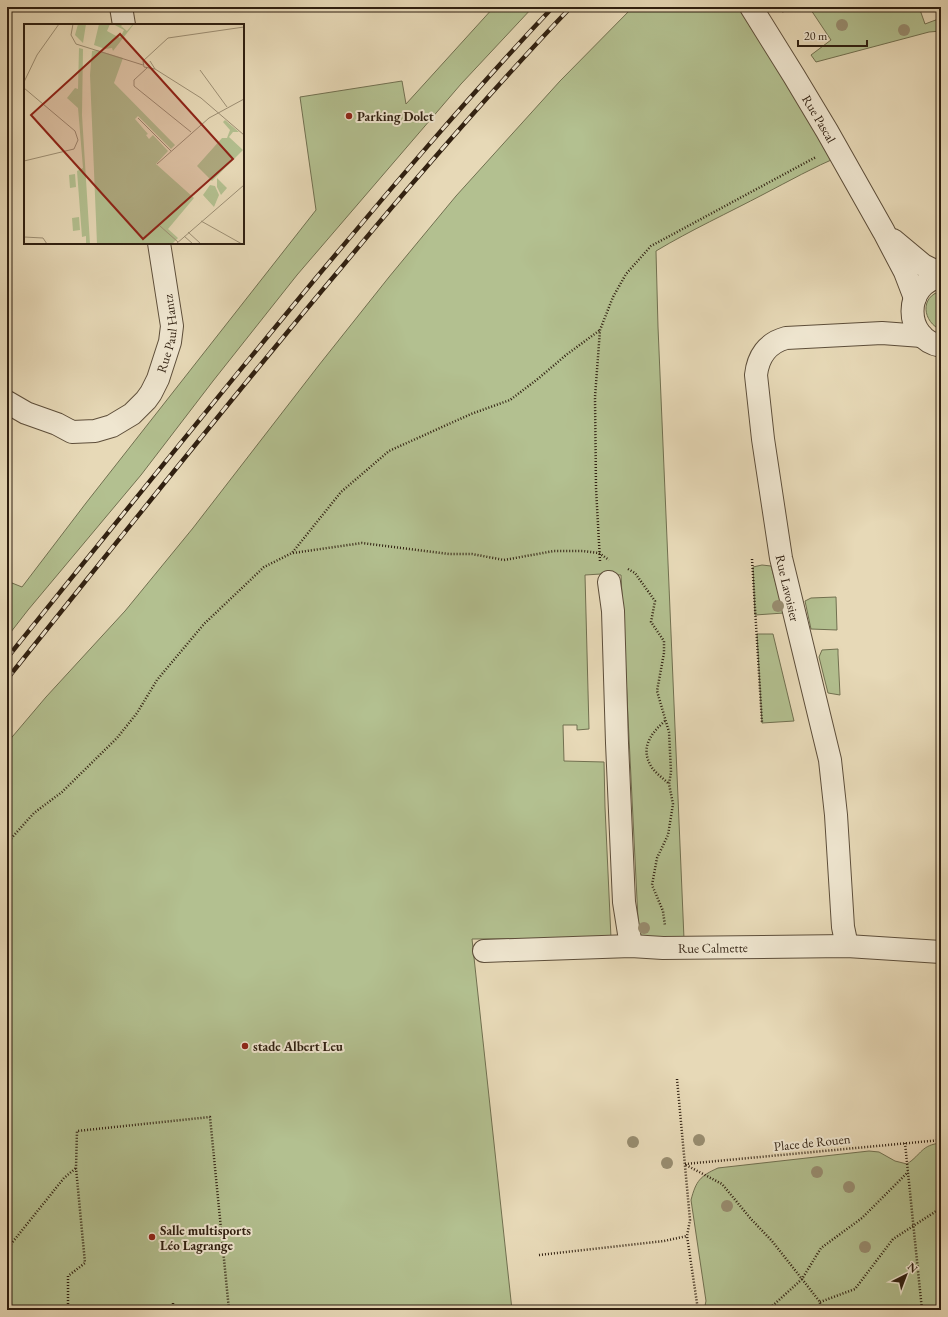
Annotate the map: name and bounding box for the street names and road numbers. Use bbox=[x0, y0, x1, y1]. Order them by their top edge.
street label: Rue Pascal bbox=[798, 92, 840, 146]
street label: Rue Paul Hantz bbox=[153, 293, 181, 375]
street label: Rue Lavoisier bbox=[772, 553, 804, 624]
street label: Rue Calmette bbox=[678, 939, 748, 957]
street label: Place de Rouen bbox=[773, 1130, 851, 1155]

